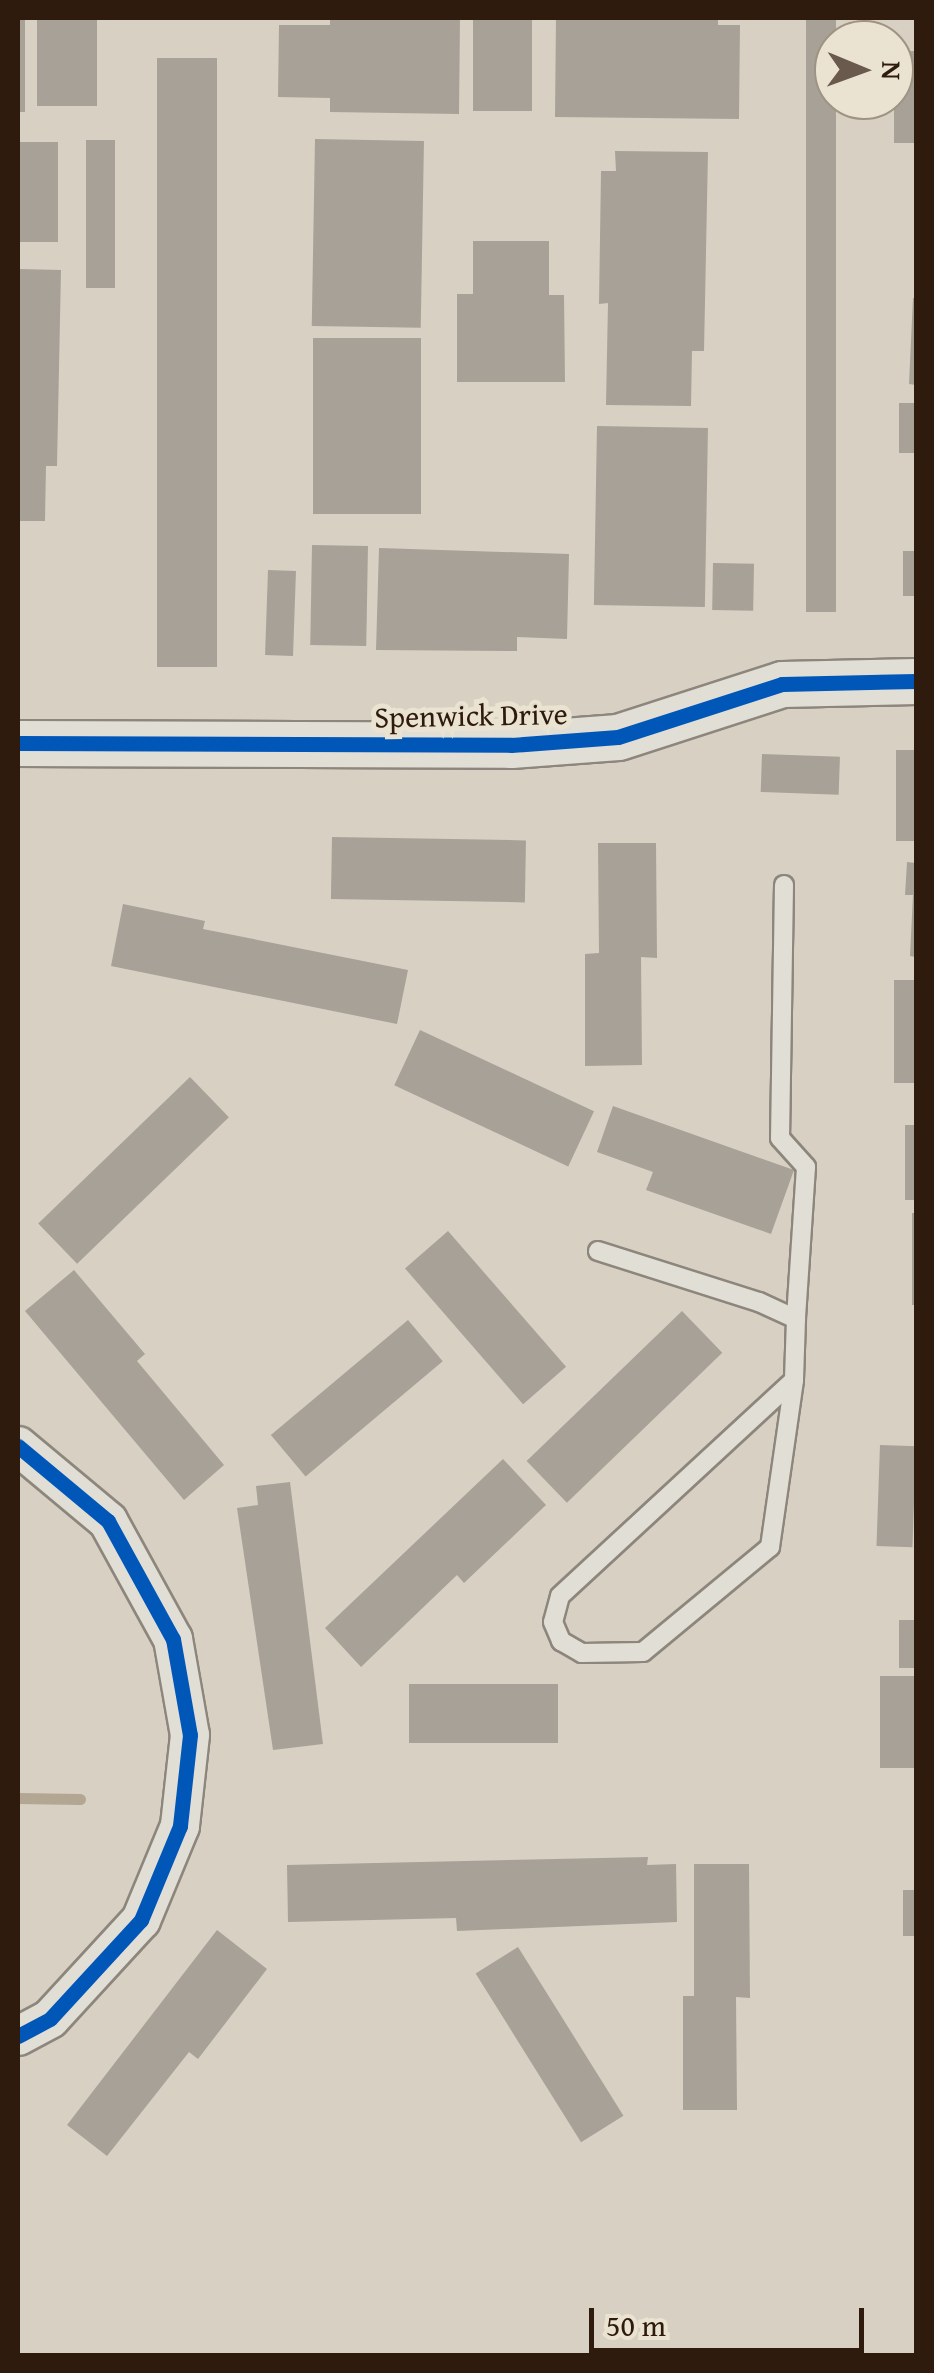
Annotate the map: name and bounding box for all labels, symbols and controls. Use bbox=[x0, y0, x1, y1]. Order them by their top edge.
north arrow bbox=[814, 20, 914, 120]
text: N bbox=[872, 61, 913, 80]
street label: Spenwick Drive bbox=[374, 695, 568, 735]
scale bar bbox=[594, 2288, 869, 2350]
text: 50 m bbox=[606, 2303, 666, 2347]

